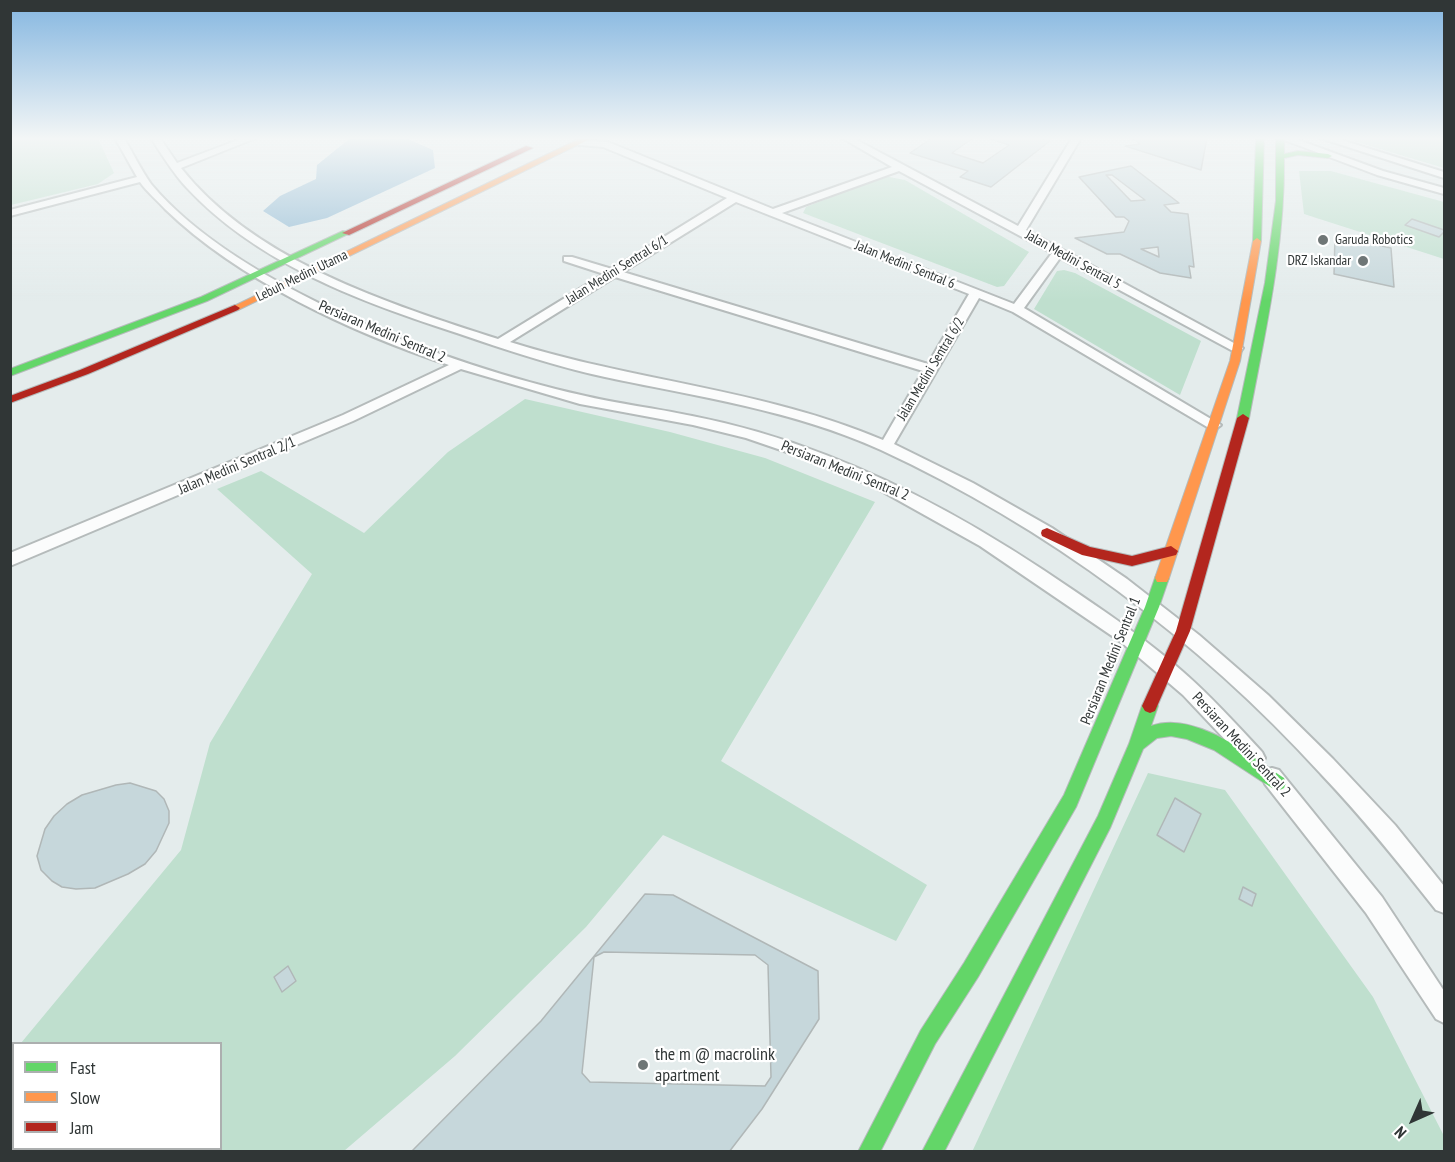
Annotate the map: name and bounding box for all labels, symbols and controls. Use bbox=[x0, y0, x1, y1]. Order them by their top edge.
street label: Jalan Medini Sentral 5 bbox=[1022, 227, 1124, 293]
street label: Jalan Medini Sentral 6/1 bbox=[563, 232, 671, 308]
place label: Garuda Robotics bbox=[1335, 232, 1413, 248]
marker: Garuda Robotics bbox=[1316, 233, 1330, 247]
street label: Jalan Medini Sentral 6 bbox=[852, 237, 958, 293]
street label: Lebuh Medini Utama bbox=[254, 247, 350, 305]
place label: DRZ Iskandar bbox=[1287, 253, 1351, 269]
marker: DRZ Iskandar bbox=[1356, 254, 1370, 268]
street label: Persiaran Medini Sentral 2 bbox=[316, 297, 448, 367]
street label: Jalan Medini Sentral 6/2 bbox=[894, 315, 968, 423]
street label: Jalan Medini Sentral 2/1 bbox=[176, 433, 298, 499]
street label: Persiaran Medini Sentral 2 bbox=[778, 437, 912, 505]
street label: Persiaran Medini Sentral 1 bbox=[1077, 594, 1145, 728]
street label: Persiaran Medini Sentral 2 bbox=[1188, 689, 1294, 801]
legend bbox=[12, 1042, 222, 1150]
place label: the m @ macrolink apartment bbox=[655, 1044, 775, 1086]
text: Fast bbox=[70, 1056, 96, 1079]
marker: the m @ macrolink apartment bbox=[636, 1058, 650, 1072]
text: Slow bbox=[70, 1086, 100, 1109]
north arrow bbox=[1383, 1090, 1443, 1150]
text: Jam bbox=[70, 1116, 93, 1139]
text: N bbox=[1390, 1123, 1410, 1143]

